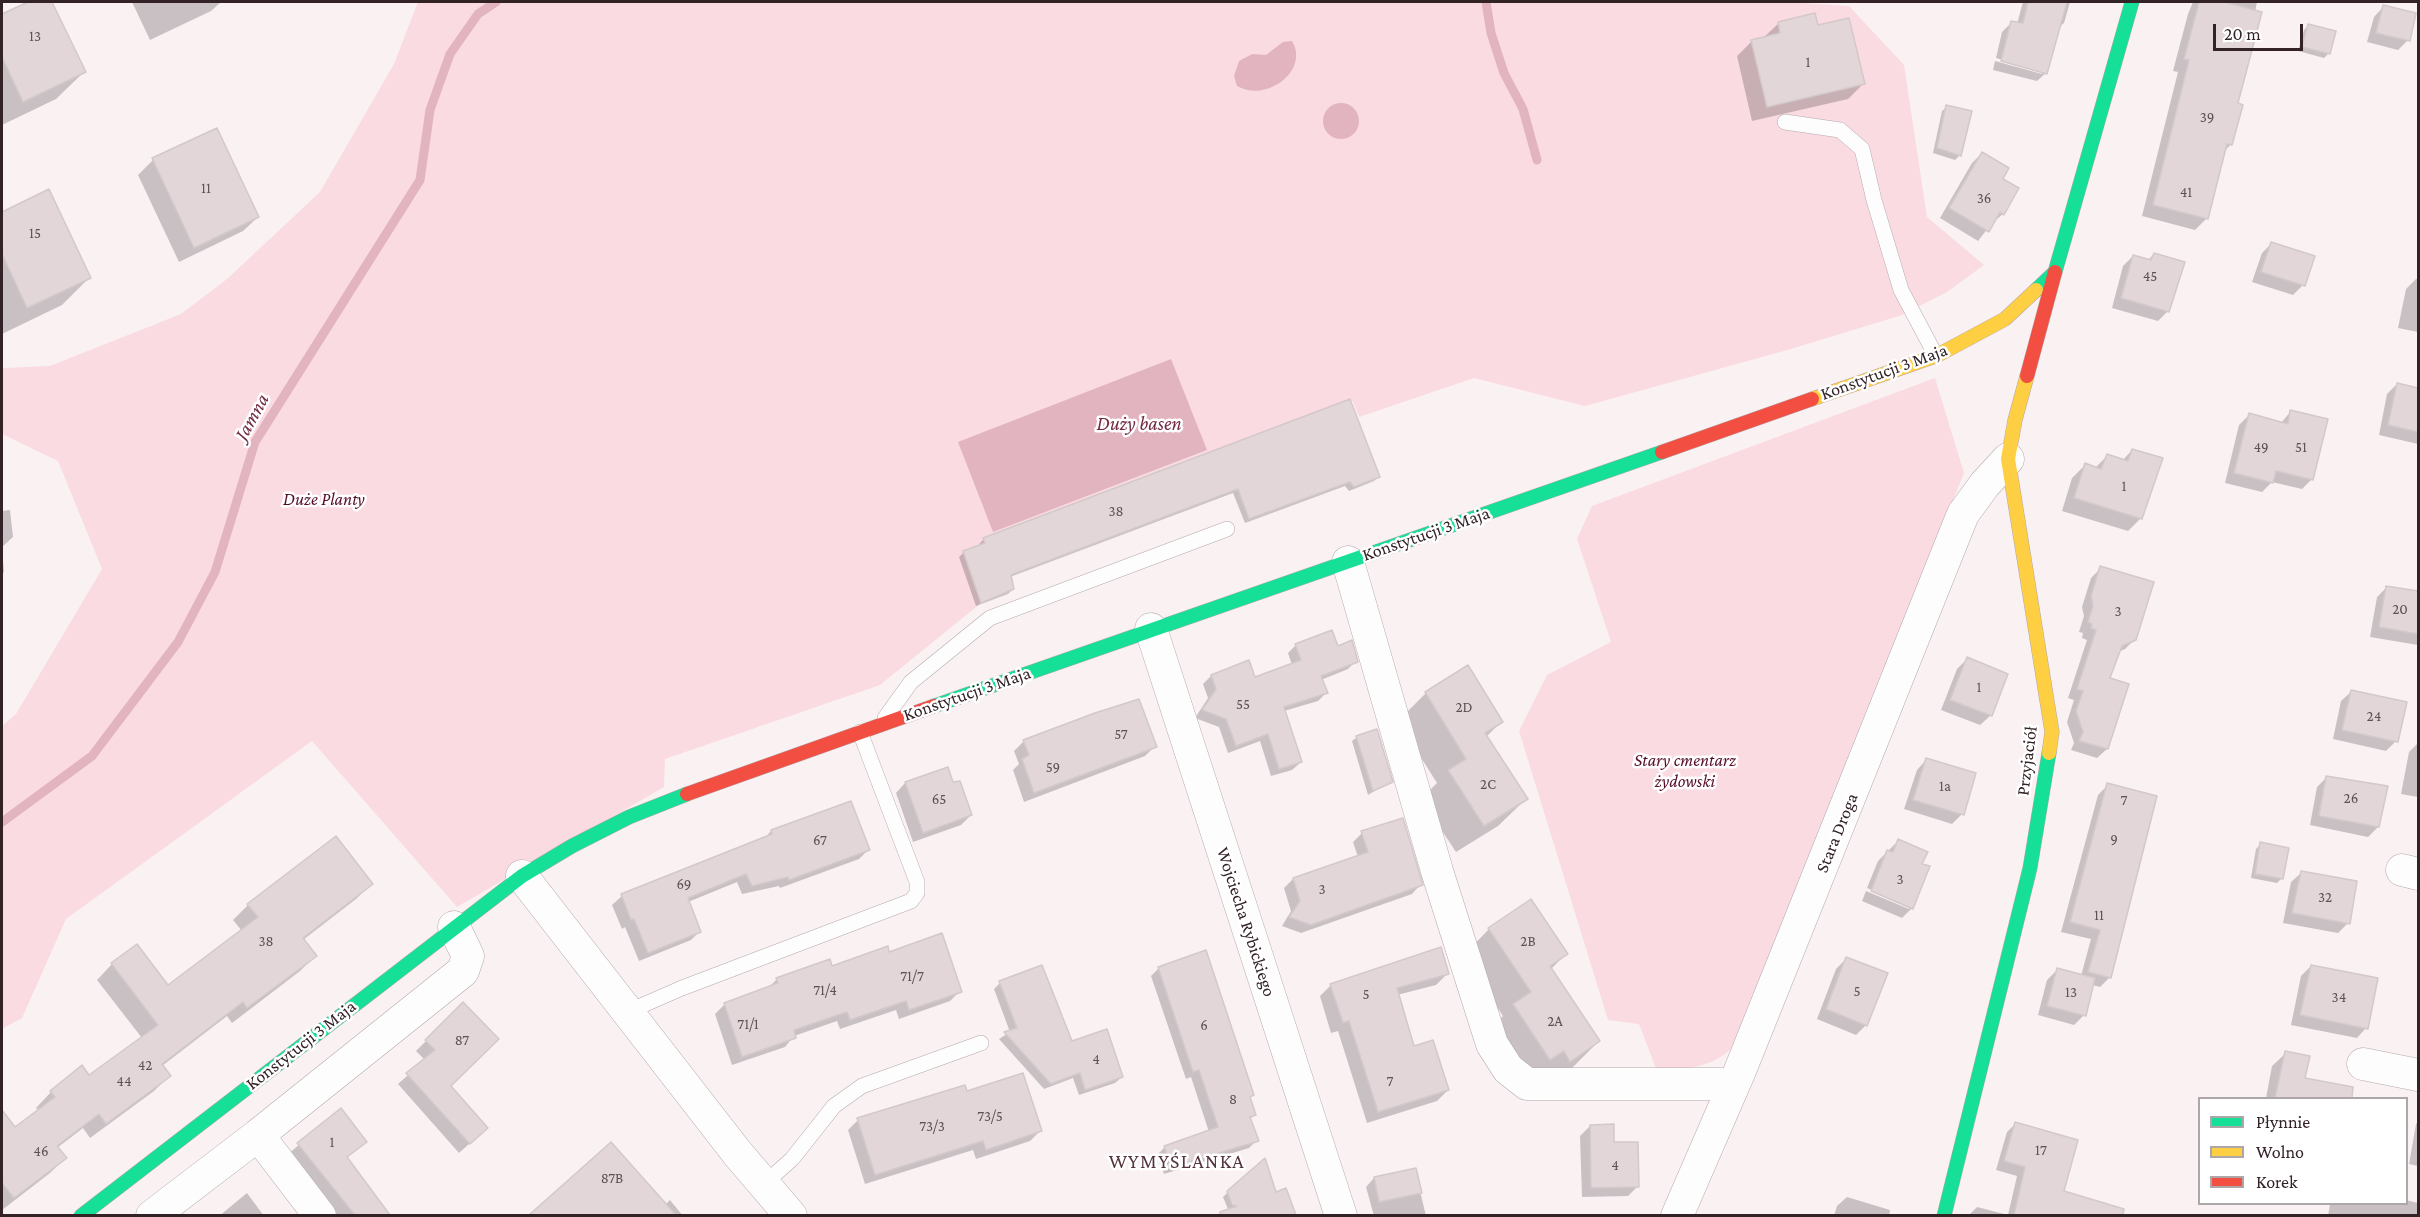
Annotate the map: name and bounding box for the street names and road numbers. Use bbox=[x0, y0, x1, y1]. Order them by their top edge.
street label: Konstytucji 3 Maja bbox=[1818, 339, 1950, 405]
street label: Konstytucji 3 Maja bbox=[1359, 502, 1493, 566]
street label: Konstytucji 3 Maja bbox=[900, 662, 1034, 726]
street label: Przyjaciół bbox=[2012, 725, 2042, 797]
street label: Stara Droga bbox=[1811, 790, 1863, 876]
street label: Wojciecha Rybickiego bbox=[1212, 845, 1280, 999]
street label: Konstytucji 3 Maja bbox=[242, 995, 360, 1095]

